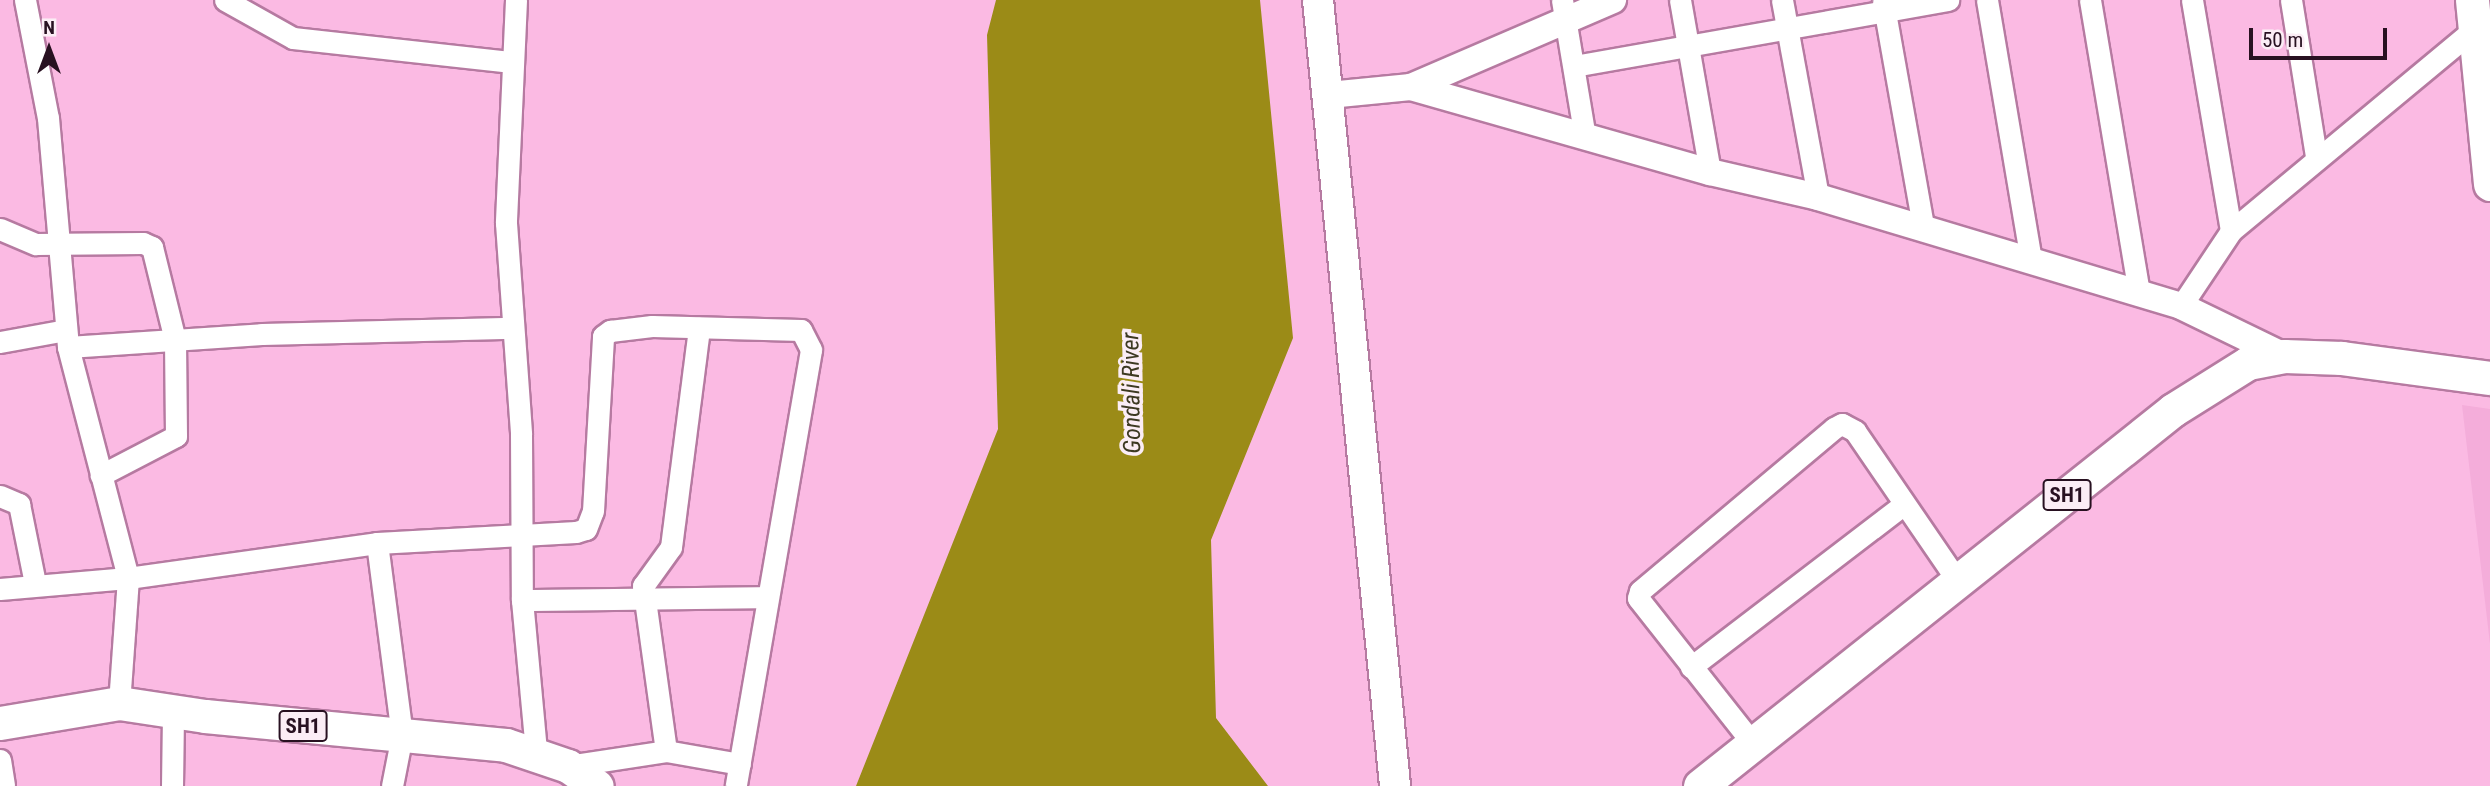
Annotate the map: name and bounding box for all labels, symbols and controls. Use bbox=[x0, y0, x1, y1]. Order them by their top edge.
north arrow bbox=[14, 14, 84, 84]
scale bar bbox=[2252, 14, 2390, 58]
text: N bbox=[43, 16, 55, 39]
text: 50 m bbox=[2262, 28, 2303, 52]
water label: Gondali River bbox=[1117, 332, 1147, 454]
road number: SH1 bbox=[2042, 477, 2092, 512]
road number: SH1 bbox=[278, 708, 328, 744]

